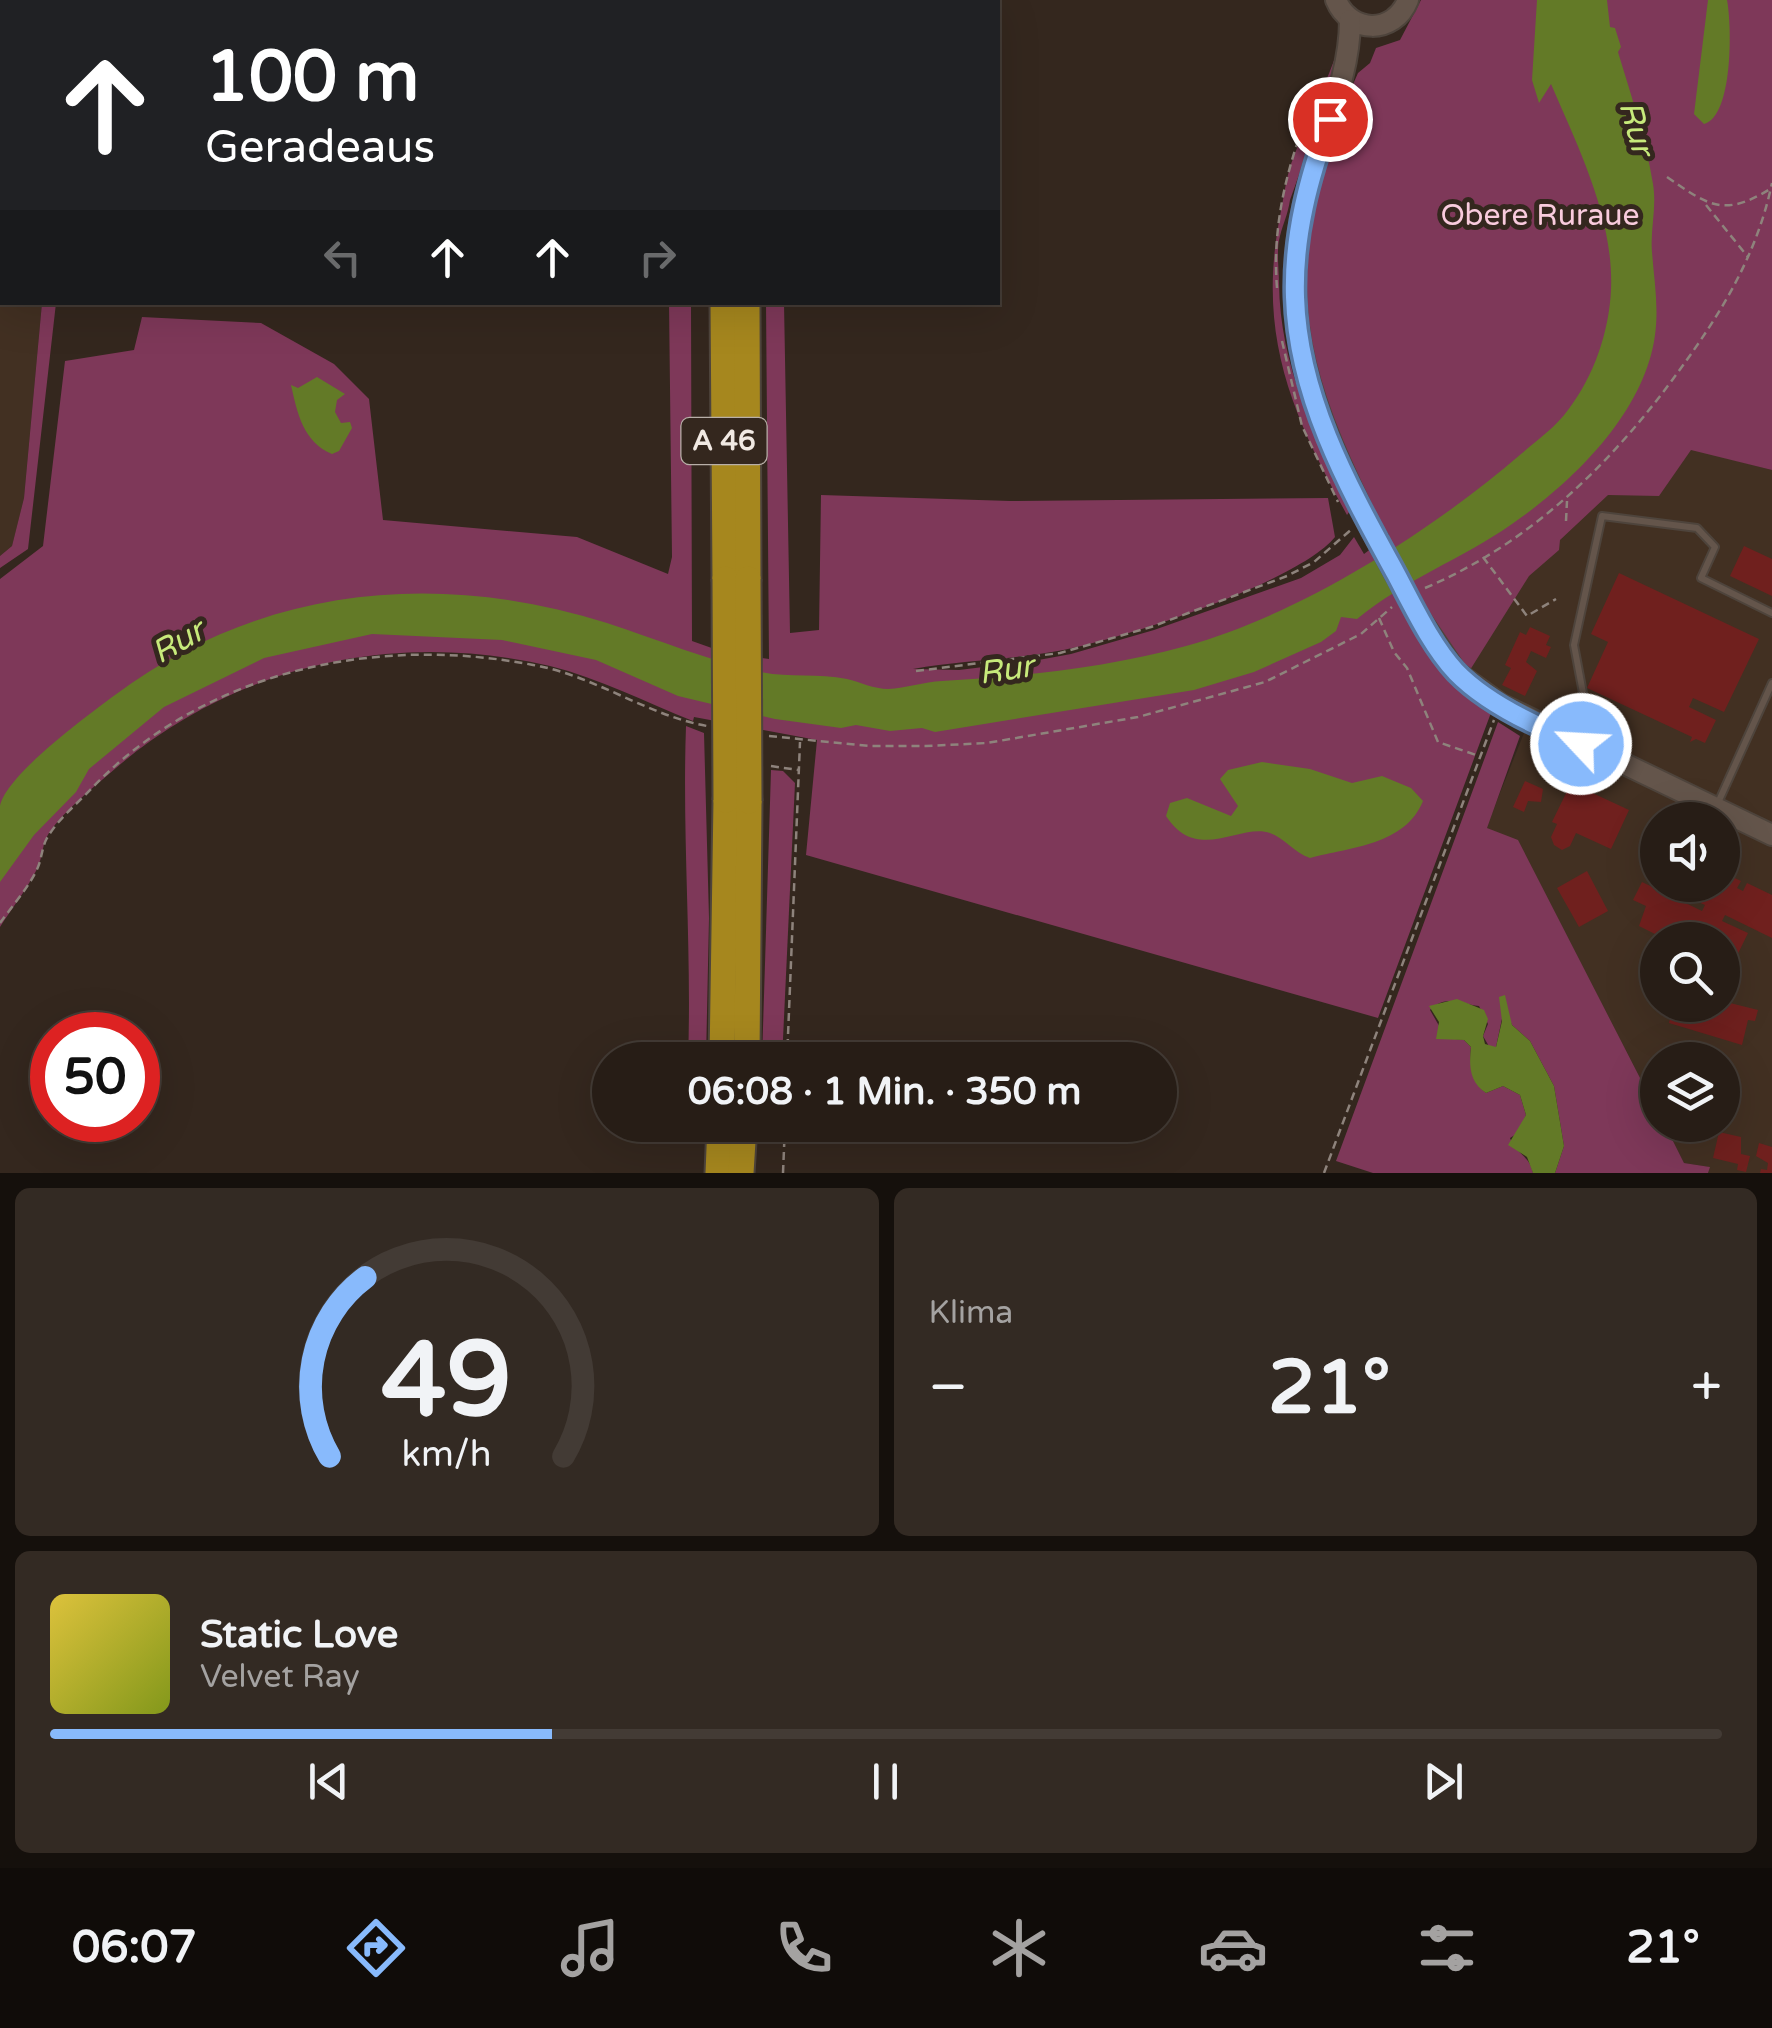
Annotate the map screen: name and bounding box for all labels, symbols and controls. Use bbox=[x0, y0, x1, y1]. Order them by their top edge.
text: 100 m bbox=[205, 36, 419, 120]
icon: ahead bbox=[40, 40, 170, 170]
pin bbox=[1288, 77, 1373, 162]
icon: arrive bbox=[1303, 92, 1358, 147]
water label: Rur bbox=[1611, 97, 1662, 163]
text: Geradeaus bbox=[205, 121, 435, 175]
park label: Obere Ruraue bbox=[1441, 197, 1639, 234]
icon: left bbox=[315, 230, 370, 285]
icon: ahead bbox=[420, 230, 475, 285]
icon: ahead bbox=[525, 230, 580, 285]
icon: right bbox=[630, 230, 685, 285]
road number: A 46 bbox=[682, 418, 766, 464]
water label: Rur bbox=[145, 610, 214, 672]
water label: Rur bbox=[976, 647, 1039, 693]
position arrow bbox=[1529, 692, 1633, 796]
map controls bbox=[1640, 802, 1740, 1142]
button: sound bbox=[1640, 802, 1740, 902]
button: search bbox=[1640, 922, 1740, 1022]
speed limit sign: 50 bbox=[30, 1012, 160, 1142]
button: layers bbox=[1640, 1042, 1740, 1142]
text: 06:08 · 1 Min. · 350 m bbox=[688, 1069, 1081, 1115]
text: Klima bbox=[929, 1294, 1013, 1332]
text: 49 bbox=[381, 1319, 512, 1444]
text: 21° bbox=[1268, 1343, 1391, 1433]
text: − bbox=[929, 1355, 968, 1421]
text: + bbox=[1691, 1355, 1722, 1421]
text: km/h bbox=[402, 1433, 492, 1476]
text: Static Love bbox=[200, 1612, 398, 1658]
text: Velvet Ray bbox=[200, 1658, 360, 1696]
icon: previous bbox=[301, 1754, 356, 1809]
icon: pause bbox=[858, 1754, 913, 1809]
icon: next bbox=[1416, 1754, 1471, 1809]
icon: directions bbox=[341, 1913, 411, 1983]
icon: music bbox=[555, 1913, 625, 1983]
icon: phone bbox=[769, 1913, 839, 1983]
icon: climate bbox=[984, 1913, 1054, 1983]
icon: car bbox=[1198, 1913, 1268, 1983]
icon: filters bbox=[1412, 1913, 1482, 1983]
text: 06:07 bbox=[72, 1921, 197, 1975]
text: 21° bbox=[1626, 1921, 1700, 1975]

